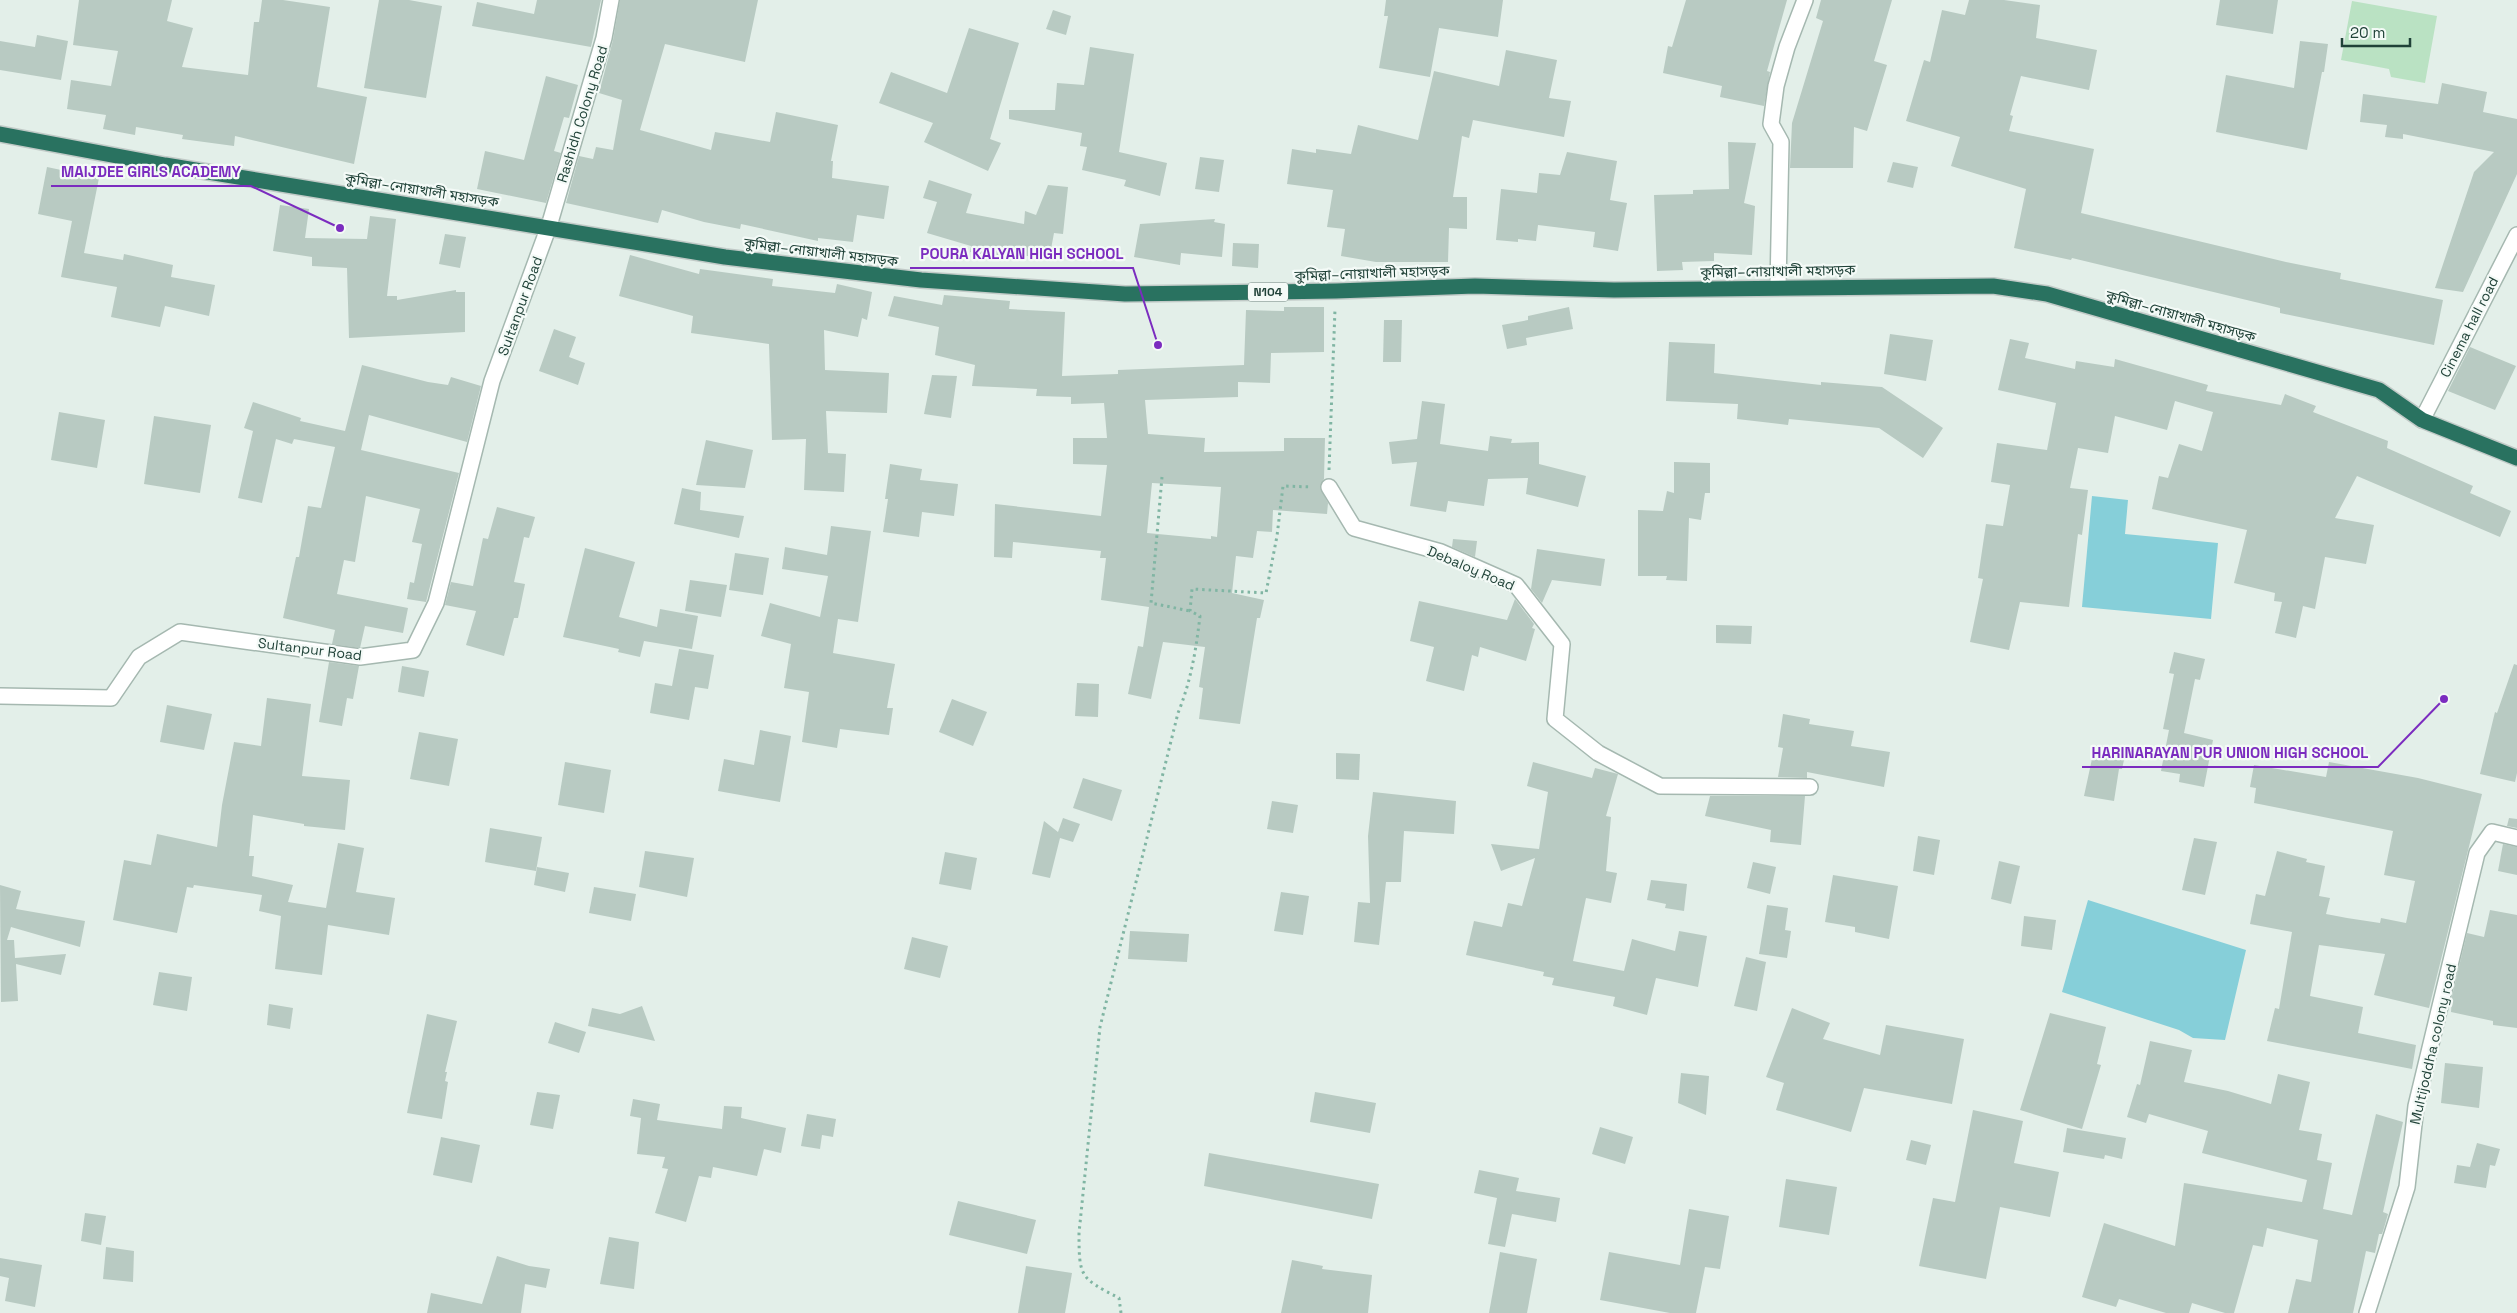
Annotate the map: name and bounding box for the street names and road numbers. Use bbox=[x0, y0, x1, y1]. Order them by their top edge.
street label: Rashidh Colony Road bbox=[553, 43, 611, 185]
street label: কুমিল্লা–নোয়াখালী মহাসড়ক bbox=[343, 169, 501, 211]
street label: কুমিল্লা–নোয়াখালী মহাসড়ক bbox=[742, 233, 900, 270]
street label: Sultanpur Road bbox=[494, 254, 546, 358]
street label: কুমিল্লা–নোয়াখালী মহাসড়ক bbox=[1293, 261, 1451, 285]
street label: কুমিল্লা–নোয়াখালী মহাসড়ক bbox=[1699, 261, 1856, 281]
street label: Cinema hall road bbox=[2436, 274, 2502, 380]
road number: N104 bbox=[1248, 282, 1288, 302]
street label: কুমিল্লা–নোয়াখালী মহাসড়ক bbox=[2103, 286, 2259, 346]
street label: Debaloy Road bbox=[1425, 541, 1517, 595]
street label: Sultanpur Road bbox=[257, 634, 363, 664]
street label: Multijoddha colony road bbox=[2406, 962, 2460, 1126]

